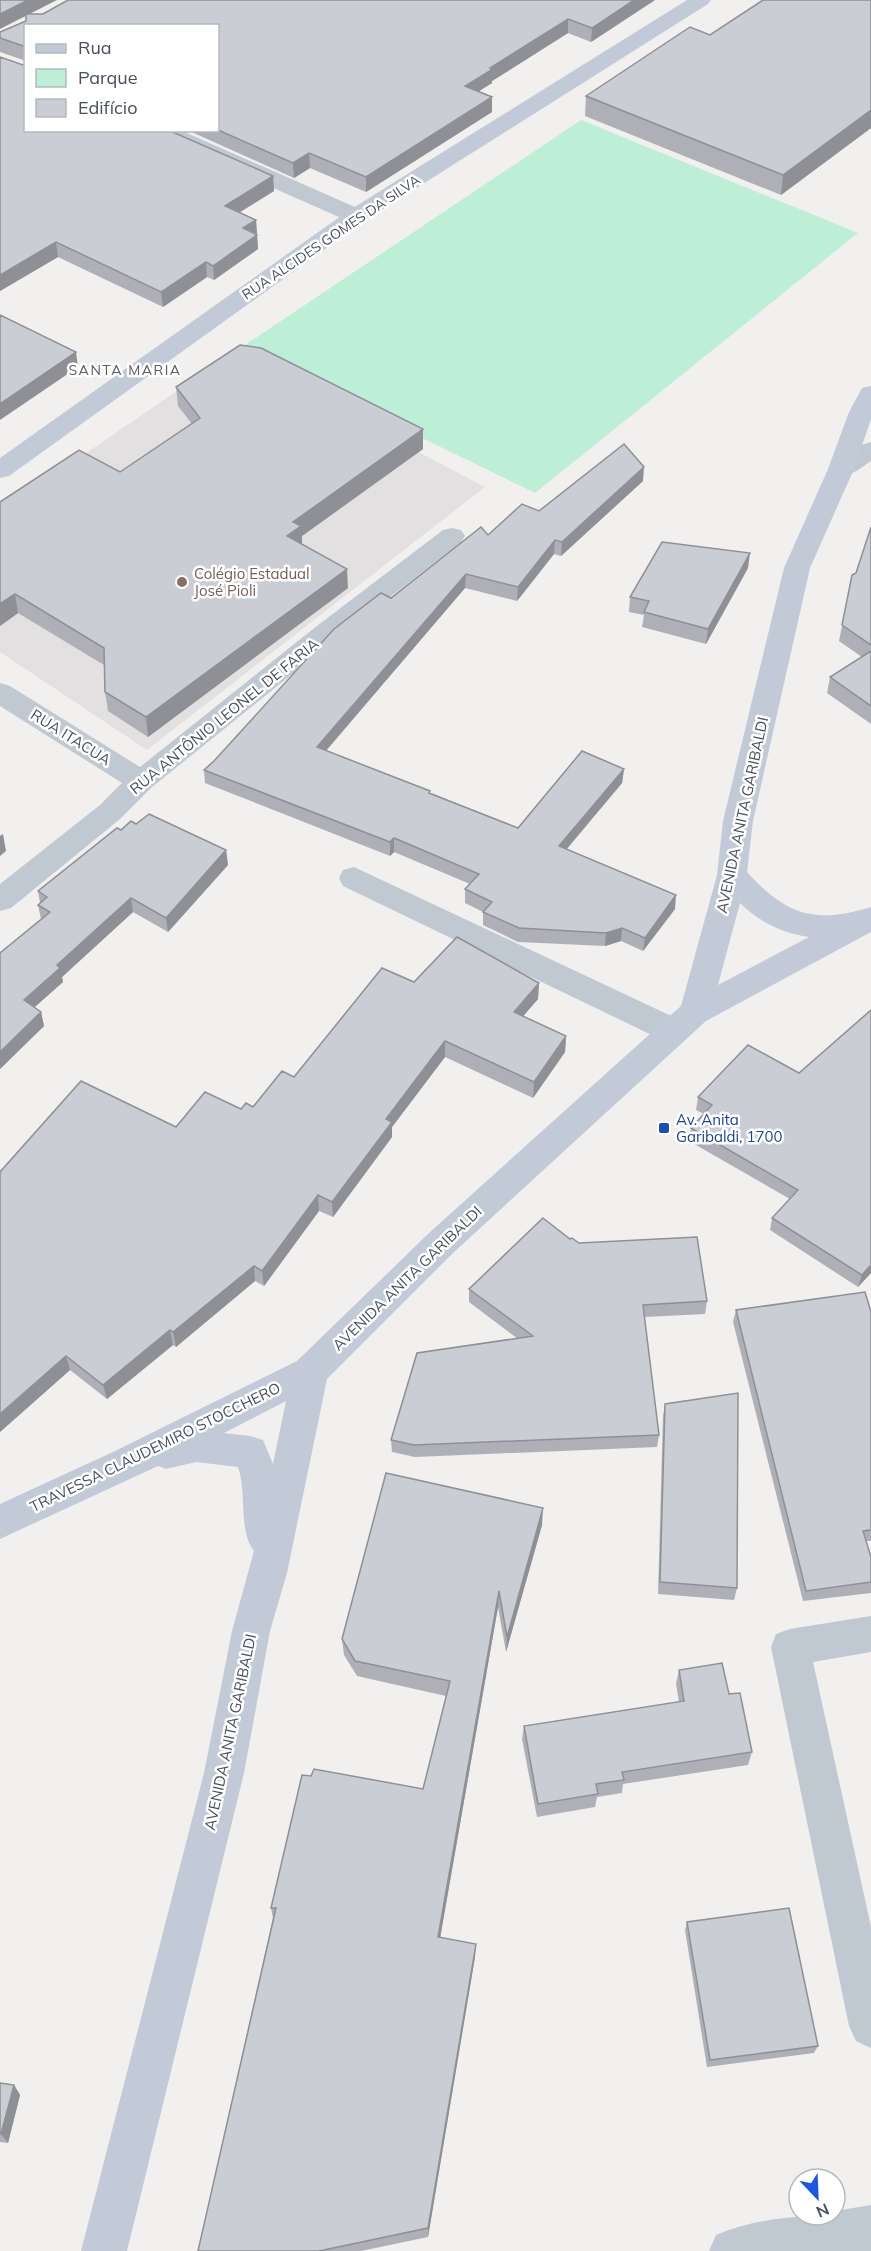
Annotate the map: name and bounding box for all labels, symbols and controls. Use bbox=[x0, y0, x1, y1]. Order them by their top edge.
legend bbox=[24, 24, 219, 132]
text: Rua bbox=[78, 36, 112, 59]
text: Parque bbox=[78, 66, 137, 89]
text: Edifício bbox=[78, 96, 137, 119]
street label: RUA ALCIDES GOMES DA SILVA bbox=[239, 170, 424, 303]
district label: SANTA MARIA bbox=[68, 361, 182, 379]
place label: Colégio Estadual José Pioli bbox=[194, 564, 310, 600]
marker: Colégio Estadual José Pioli bbox=[175, 575, 189, 589]
street label: RUA ANTÔNIO LEONEL DE FARIA bbox=[126, 634, 322, 798]
street label: RUA ITACUA bbox=[27, 705, 115, 769]
street label: AVENIDA ANITA GARIBALDI bbox=[712, 715, 772, 915]
place label: Av. Anita Garibaldi, 1700 bbox=[676, 1110, 782, 1146]
marker: Av. Anita Garibaldi, 1700 bbox=[657, 1121, 671, 1135]
street label: AVENIDA ANITA GARIBALDI bbox=[328, 1202, 486, 1354]
street label: TRAVESSA CLAUDEMIRO STOCCHERO bbox=[27, 1378, 283, 1516]
street label: AVENIDA ANITA GARIBALDI bbox=[200, 1632, 260, 1832]
north arrow bbox=[787, 2167, 847, 2227]
text: N bbox=[813, 2199, 832, 2222]

